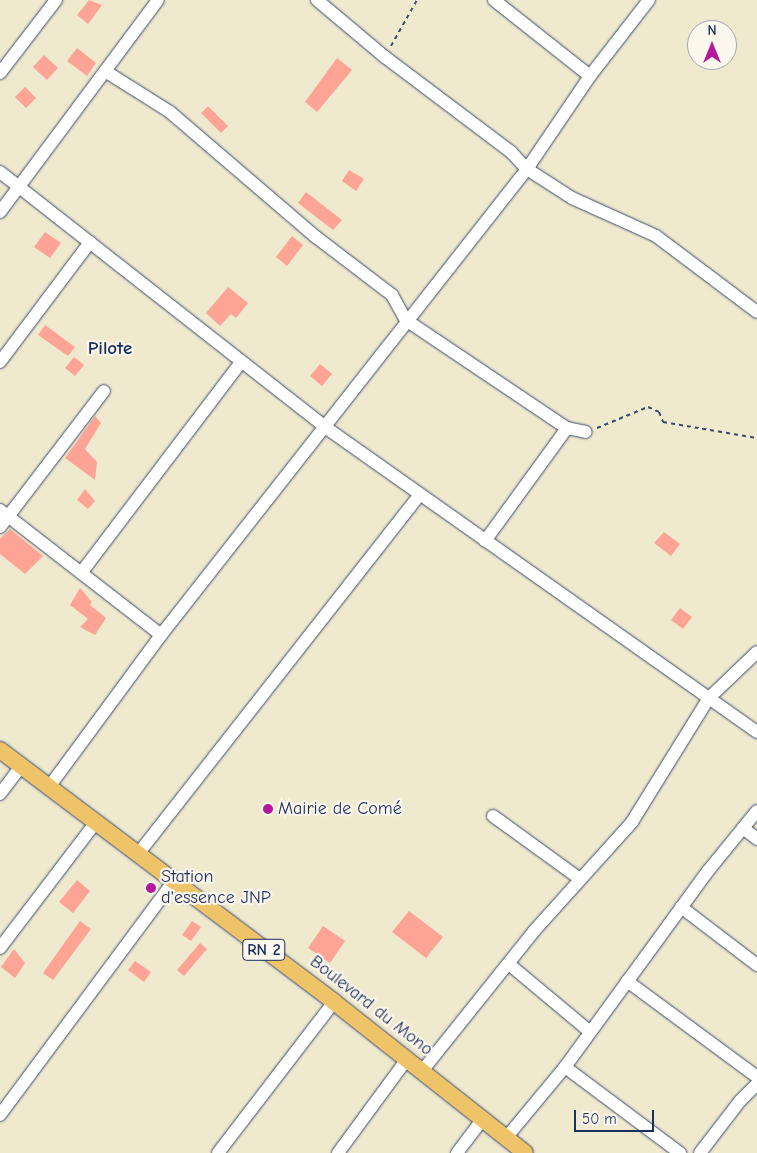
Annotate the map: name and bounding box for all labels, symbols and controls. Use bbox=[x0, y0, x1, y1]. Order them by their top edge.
north arrow bbox=[687, 20, 737, 70]
text: N bbox=[707, 22, 717, 39]
district label: Pilote bbox=[88, 338, 132, 360]
place label: Mairie de Comé bbox=[278, 798, 402, 820]
marker: Mairie de Comé bbox=[262, 803, 274, 815]
place label: Station d'essence JNP bbox=[161, 867, 271, 910]
marker: Station d'essence JNP bbox=[145, 882, 157, 894]
road number: RN 2 bbox=[242, 936, 286, 964]
street label: Boulevard du Mono bbox=[305, 951, 437, 1061]
scale bar bbox=[577, 1100, 657, 1132]
text: 50 m bbox=[582, 1110, 617, 1128]

